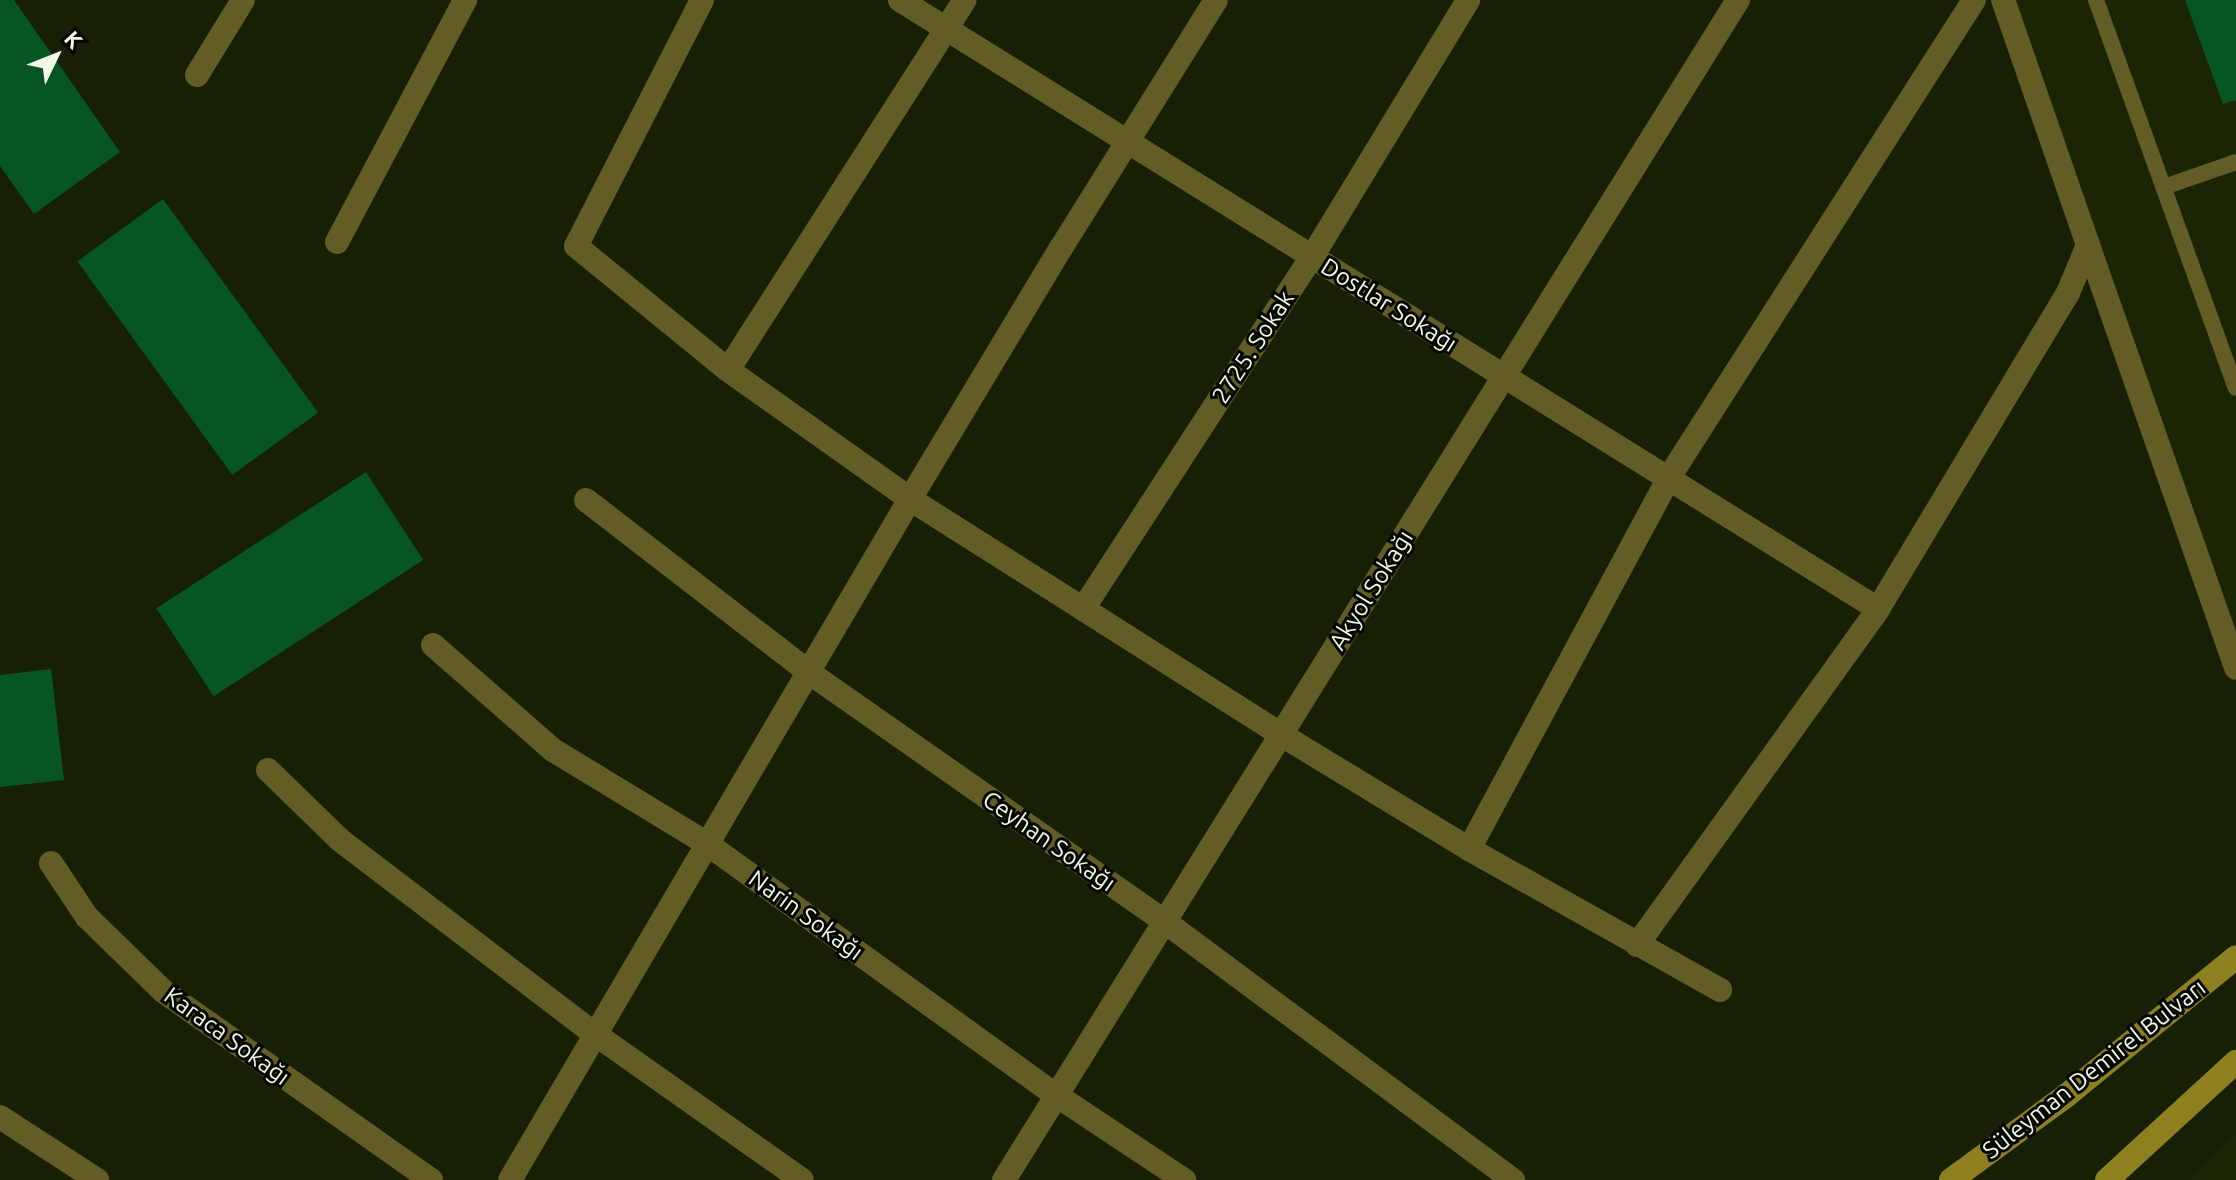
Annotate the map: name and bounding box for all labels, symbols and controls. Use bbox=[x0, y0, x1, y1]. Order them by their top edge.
north arrow bbox=[16, 16, 96, 96]
text: K bbox=[60, 25, 88, 53]
street label: Dostlar Sokağı bbox=[1316, 252, 1462, 358]
street label: 2725. Sokak bbox=[1206, 285, 1300, 409]
street label: Akyol Sokağı bbox=[1323, 525, 1419, 655]
street label: Ceyhan Sokağı bbox=[977, 785, 1121, 897]
street label: Narin Sokağı bbox=[743, 864, 869, 966]
street label: Süleyman Demirel Bulvarı bbox=[1977, 973, 2211, 1165]
street label: Karaca Sokağı bbox=[159, 981, 295, 1091]

